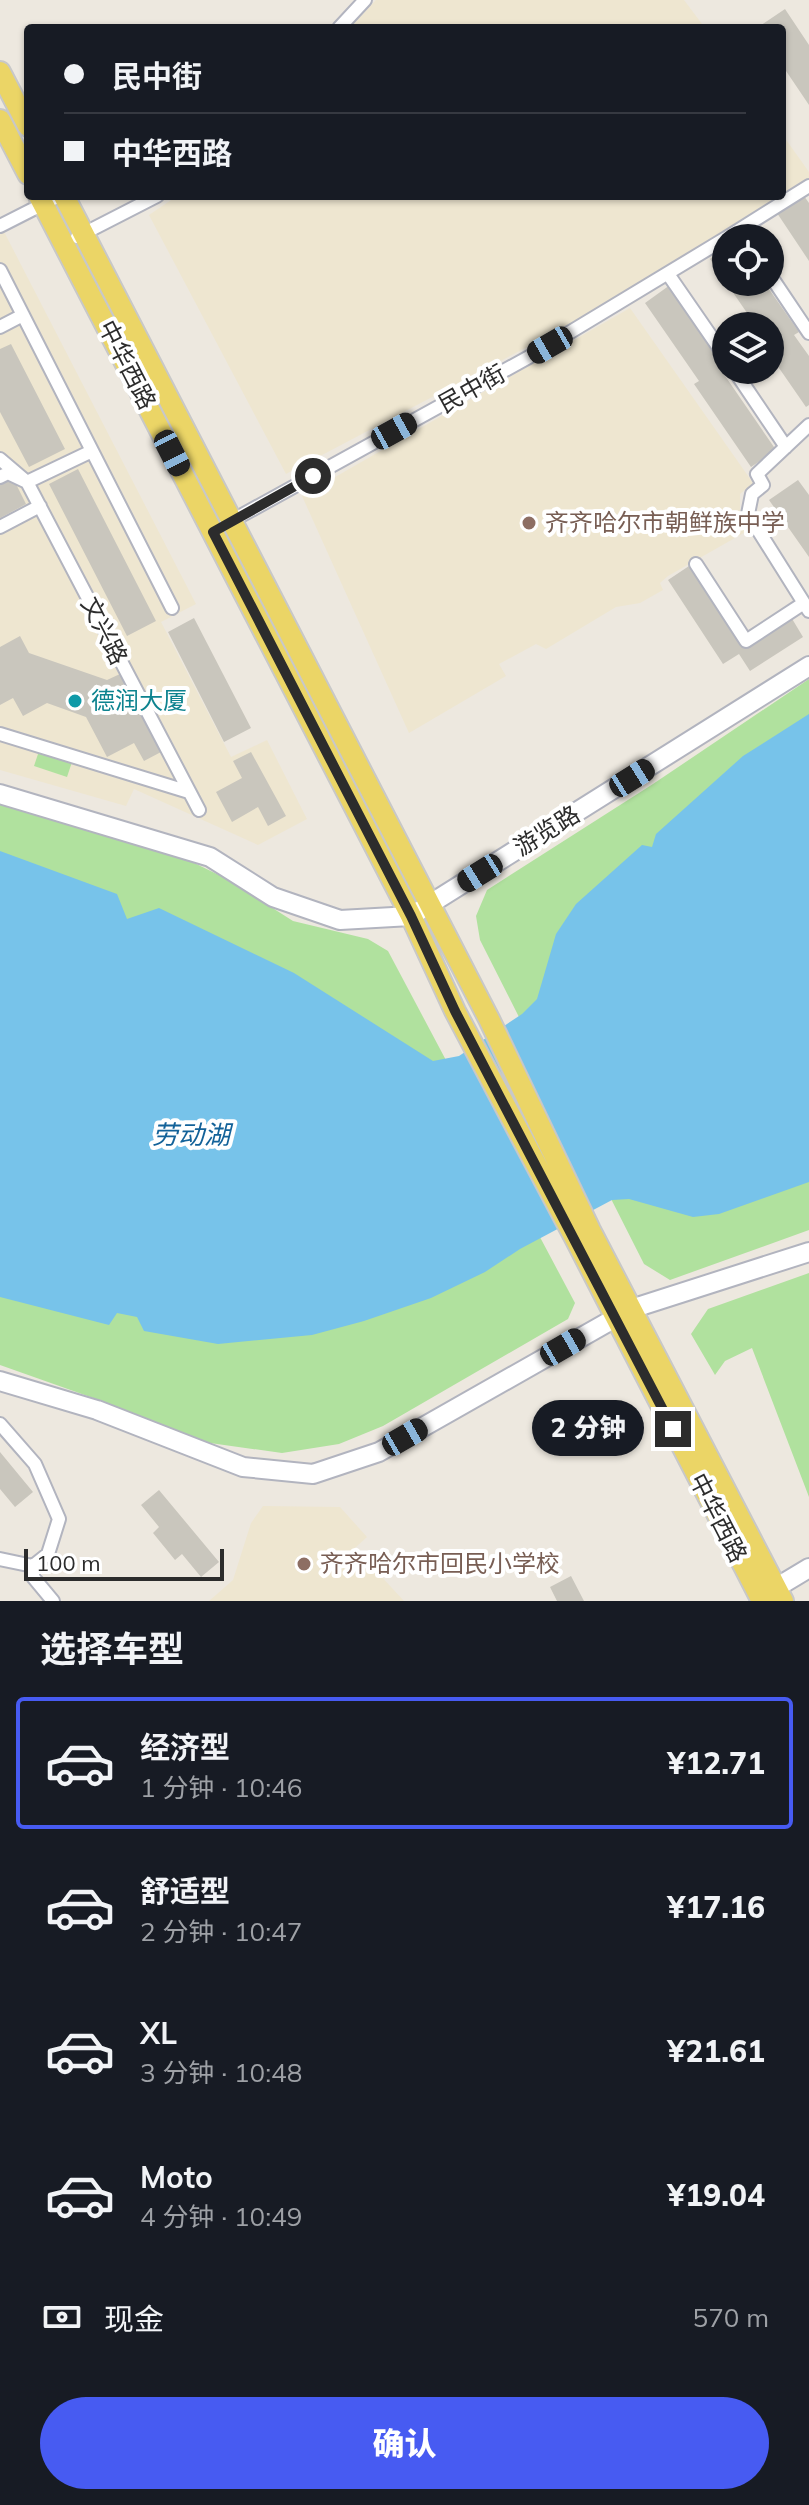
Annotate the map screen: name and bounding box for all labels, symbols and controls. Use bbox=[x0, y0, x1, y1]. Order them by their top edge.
text: 民中街 bbox=[112, 57, 202, 95]
text: 中华西路 bbox=[112, 134, 232, 172]
map controls bbox=[712, 224, 784, 384]
button: locate bbox=[712, 224, 784, 296]
button: layers bbox=[712, 312, 784, 384]
street label: 中华西路 bbox=[93, 315, 163, 414]
car bbox=[523, 323, 577, 367]
street label: 民中街 bbox=[433, 358, 510, 419]
car bbox=[367, 409, 421, 453]
car bbox=[150, 426, 194, 480]
route start bbox=[295, 458, 331, 494]
place label: 齐齐哈尔市朝鲜族中学 bbox=[545, 507, 785, 537]
marker: 齐齐哈尔市朝鲜族中学 bbox=[520, 514, 538, 532]
street label: 文兴路 bbox=[75, 592, 135, 669]
place label: 德润大厦 bbox=[91, 685, 187, 715]
marker: 德润大厦 bbox=[66, 692, 84, 710]
car bbox=[605, 755, 659, 801]
street label: 游览路 bbox=[508, 798, 585, 862]
car bbox=[453, 850, 507, 896]
water label: 劳动湖 bbox=[152, 1118, 234, 1151]
car bbox=[536, 1325, 590, 1369]
callout: 2 分钟 bbox=[533, 1401, 645, 1457]
text: 2 分钟 bbox=[551, 1411, 625, 1444]
route end bbox=[655, 1411, 691, 1447]
car bbox=[378, 1415, 432, 1459]
street label: 中华西路 bbox=[684, 1468, 754, 1567]
scale bar bbox=[24, 1545, 224, 1581]
place label: 齐齐哈尔市回民小学校 bbox=[320, 1548, 560, 1578]
text: 100 m bbox=[36, 1549, 101, 1577]
marker: 齐齐哈尔市回民小学校 bbox=[295, 1555, 313, 1573]
text: 选择车型 bbox=[40, 1626, 184, 1671]
icon: car bbox=[44, 1727, 116, 1799]
text: 经济型 bbox=[140, 1728, 230, 1766]
text: ¥12.71 bbox=[667, 1744, 765, 1782]
text: 1 分钟 · 10:46 bbox=[140, 1771, 302, 1804]
icon: car bbox=[44, 1871, 116, 1943]
text: 舒适型 bbox=[140, 1872, 230, 1910]
text: ¥17.16 bbox=[667, 1888, 765, 1926]
text: 2 分钟 · 10:47 bbox=[140, 1915, 302, 1948]
text: XL bbox=[140, 2014, 177, 2052]
icon: car bbox=[44, 2015, 116, 2087]
text: ¥21.61 bbox=[667, 2032, 765, 2070]
text: 3 分钟 · 10:48 bbox=[140, 2056, 302, 2089]
text: Moto bbox=[140, 2158, 213, 2196]
icon: car bbox=[44, 2159, 116, 2231]
text: ¥19.04 bbox=[667, 2176, 765, 2214]
text: 4 分钟 · 10:49 bbox=[140, 2200, 302, 2233]
icon: cash bbox=[40, 2295, 84, 2339]
text: 现金 bbox=[104, 2300, 164, 2338]
text: 570 m bbox=[693, 2301, 769, 2334]
button: 确认 bbox=[40, 2397, 769, 2489]

